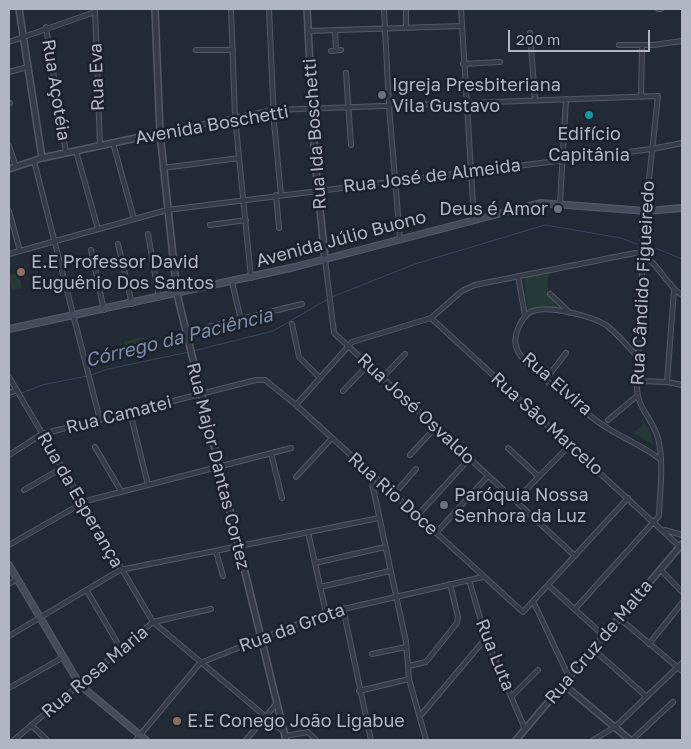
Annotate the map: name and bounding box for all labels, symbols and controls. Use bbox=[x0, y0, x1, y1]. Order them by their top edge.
scale bar bbox=[511, 20, 654, 52]
text: 200 m bbox=[516, 30, 560, 48]
street label: Rua Açotéia bbox=[37, 38, 75, 142]
street label: Rua Eva bbox=[85, 43, 109, 111]
street label: Rua Ida Boschetti bbox=[299, 58, 331, 210]
place label: Igreja Presbiteriana Vila Gustavo bbox=[392, 74, 561, 116]
marker: Igreja Presbiteriana Vila Gustavo bbox=[376, 89, 388, 101]
street label: Avenida Boschetti bbox=[134, 101, 290, 149]
marker: Edifício Capitânia bbox=[583, 109, 595, 121]
place label: Edifício Capitânia bbox=[548, 123, 630, 166]
street label: Rua José de Almeida bbox=[342, 154, 522, 198]
street label: Rua Cândido Figueiredo bbox=[627, 180, 659, 386]
place label: Deus é Amor bbox=[439, 198, 548, 220]
marker: Deus é Amor bbox=[552, 203, 564, 215]
street label: Avenida Júlio Buono bbox=[254, 206, 428, 272]
place label: E.E Professor David Euguênio Dos Santos bbox=[31, 251, 214, 294]
marker: E.E Professor David Euguênio Dos Santos bbox=[15, 266, 27, 278]
water label: Córrego da Paciência bbox=[83, 304, 275, 372]
street label: Rua Elvira bbox=[518, 348, 596, 420]
street label: Rua José Osvaldo bbox=[353, 349, 479, 469]
street label: Rua Major Dantas Cortez bbox=[182, 360, 254, 572]
street label: Rua São Marcelo bbox=[486, 368, 608, 480]
street label: Rua Camatei bbox=[64, 391, 174, 439]
street label: Rua da Esperança bbox=[32, 428, 128, 572]
street label: Rua Rio Doce bbox=[344, 448, 442, 540]
place label: Paróquia Nossa Senhora da Luz bbox=[454, 484, 589, 526]
marker: Paróquia Nossa Senhora da Luz bbox=[438, 499, 450, 511]
street label: Rua Cruz de Malta bbox=[541, 575, 657, 709]
street label: Rua da Grota bbox=[236, 599, 348, 657]
street label: Rua Luta bbox=[471, 616, 519, 694]
street label: Rua Rosa Maria bbox=[37, 621, 153, 723]
place label: E.E Conego João Ligabue bbox=[187, 710, 405, 732]
marker: E.E Conego João Ligabue bbox=[171, 715, 183, 727]

